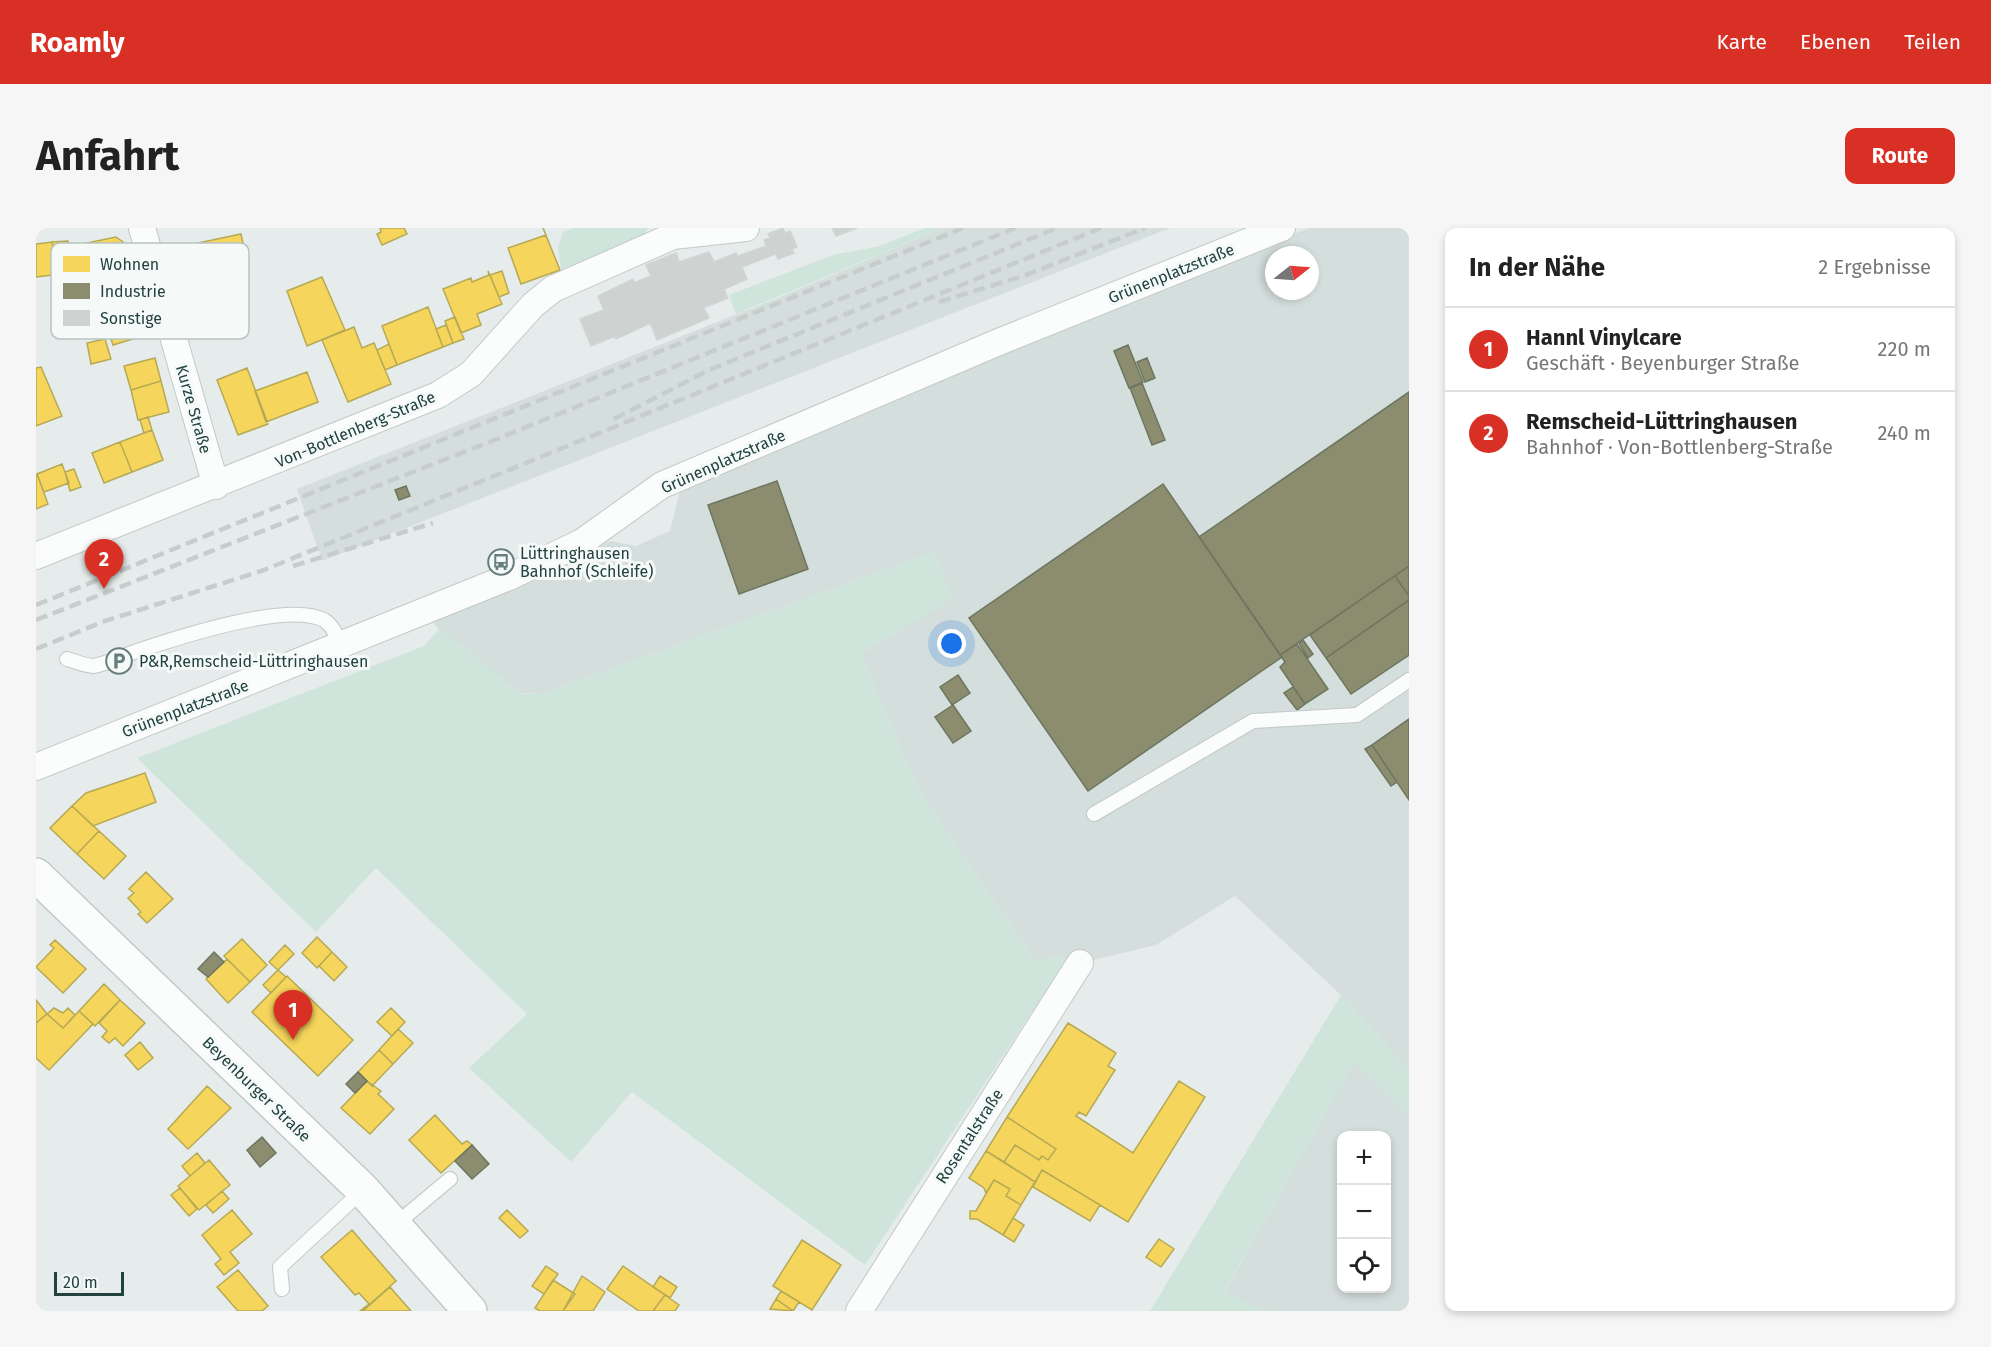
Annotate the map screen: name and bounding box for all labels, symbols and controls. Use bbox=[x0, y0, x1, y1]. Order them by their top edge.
text: Roamly bbox=[30, 26, 124, 59]
text: Karte bbox=[1716, 29, 1767, 55]
text: Ebenen bbox=[1800, 29, 1871, 55]
text: Teilen bbox=[1904, 29, 1961, 55]
button: Route bbox=[1845, 128, 1955, 184]
text: Anfahrt bbox=[36, 131, 179, 181]
street label: Grünenplatzstraße bbox=[1105, 239, 1237, 307]
legend bbox=[51, 243, 249, 339]
north arrow bbox=[1265, 246, 1319, 300]
text: In der Nähe bbox=[1469, 252, 1605, 283]
text: Wohnen bbox=[100, 255, 159, 274]
text: 2 Ergebnisse bbox=[1818, 255, 1931, 279]
text: Industrie bbox=[100, 282, 166, 301]
text: Sonstige bbox=[100, 309, 162, 328]
text: Hannl Vinylcare bbox=[1526, 324, 1682, 351]
text: 1 bbox=[1484, 337, 1493, 361]
text: 220 m bbox=[1878, 337, 1931, 361]
text: Geschäft · Beyenburger Straße bbox=[1526, 351, 1799, 375]
street label: Kurze Straße bbox=[172, 363, 215, 456]
street label: Von-Bottlenberg-Straße bbox=[272, 387, 438, 472]
text: Remscheid-Lüttringhausen bbox=[1526, 408, 1798, 435]
text: 2 bbox=[1483, 421, 1494, 445]
text: 240 m bbox=[1877, 421, 1931, 445]
street label: Grünenplatzstraße bbox=[658, 425, 788, 497]
text: Bahnhof · Von-Bottlenberg-Straße bbox=[1526, 435, 1833, 459]
pin: 2 bbox=[84, 540, 124, 589]
place label: Lüttringhausen Bahnhof (Schleife) bbox=[520, 544, 653, 581]
bus stop icon: Lüttringhausen Bahnhof (Schleife) bbox=[486, 547, 516, 577]
your location bbox=[937, 629, 966, 658]
parking icon: P&R,Remscheid-Lüttringhausen bbox=[104, 646, 134, 676]
place label: P&R,Remscheid-Lüttringhausen bbox=[139, 652, 368, 671]
street label: Grünenplatzstraße bbox=[119, 676, 251, 741]
pin: 1 bbox=[274, 990, 312, 1040]
street label: Beyenburger Straße bbox=[199, 1033, 315, 1146]
street label: Rosentalstraße bbox=[932, 1085, 1007, 1187]
map controls bbox=[1337, 1131, 1391, 1293]
button: + bbox=[1337, 1131, 1391, 1185]
button: − bbox=[1337, 1185, 1391, 1239]
button: locate bbox=[1337, 1239, 1391, 1293]
scale bar bbox=[54, 1269, 124, 1296]
text: 20 m bbox=[63, 1273, 98, 1292]

